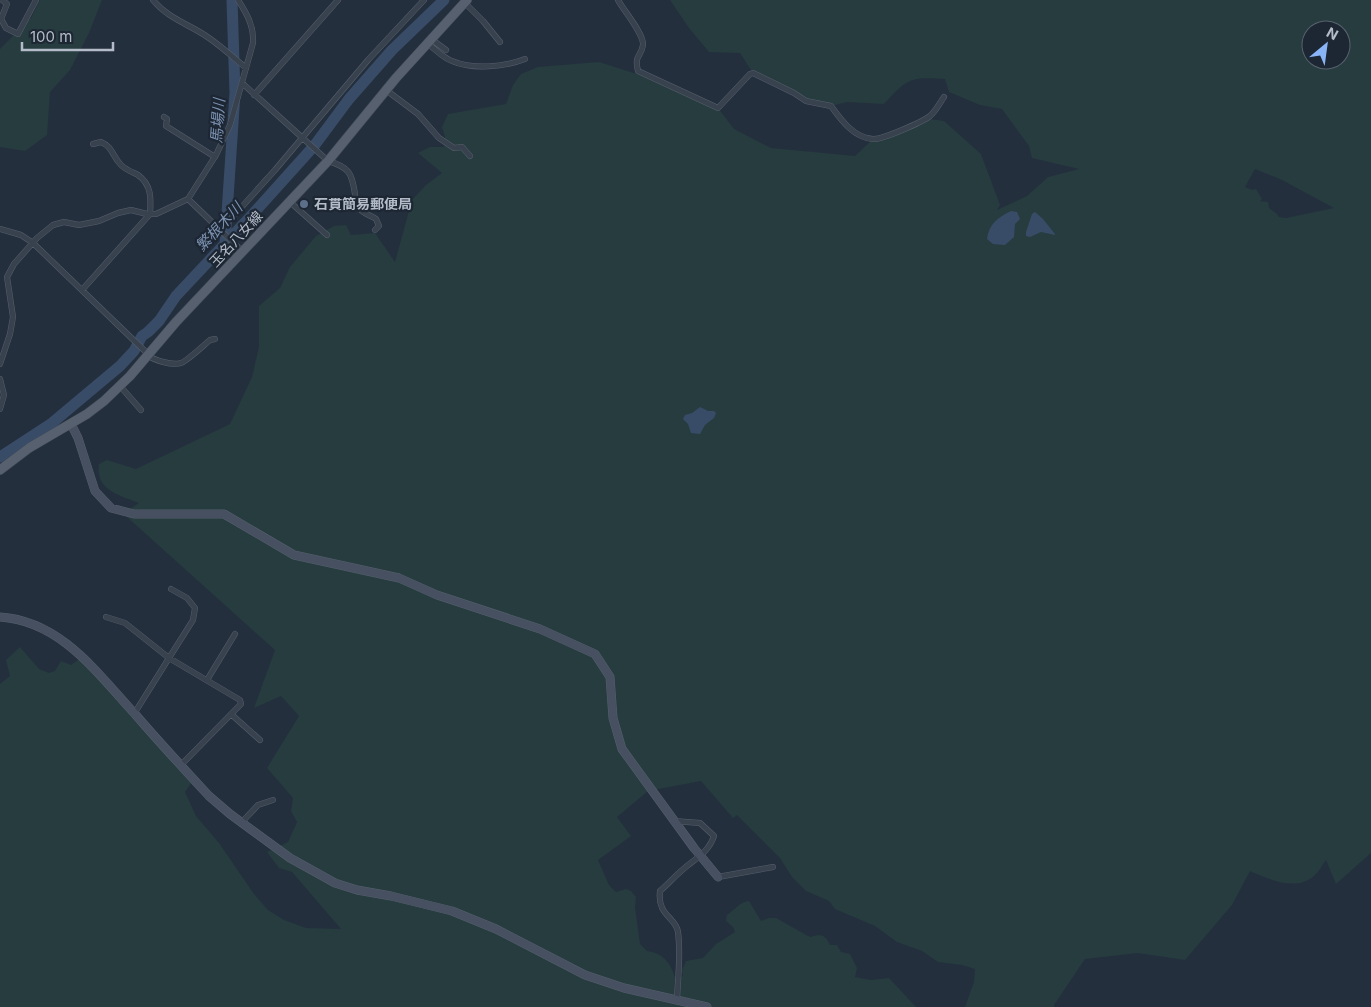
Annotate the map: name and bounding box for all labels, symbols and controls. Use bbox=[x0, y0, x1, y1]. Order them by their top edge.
scale bar bbox=[22, 20, 114, 52]
north arrow bbox=[1301, 20, 1351, 70]
text: N bbox=[1324, 23, 1341, 43]
text: 100 m bbox=[30, 27, 72, 46]
water label: 馬場川 bbox=[206, 96, 229, 144]
place label: 石貫簡易郵便局 bbox=[314, 195, 412, 212]
water label: 繁根木川 bbox=[191, 197, 247, 255]
marker: 石貫簡易郵便局 bbox=[298, 198, 310, 210]
street label: 玉名八女線 bbox=[206, 207, 266, 270]

